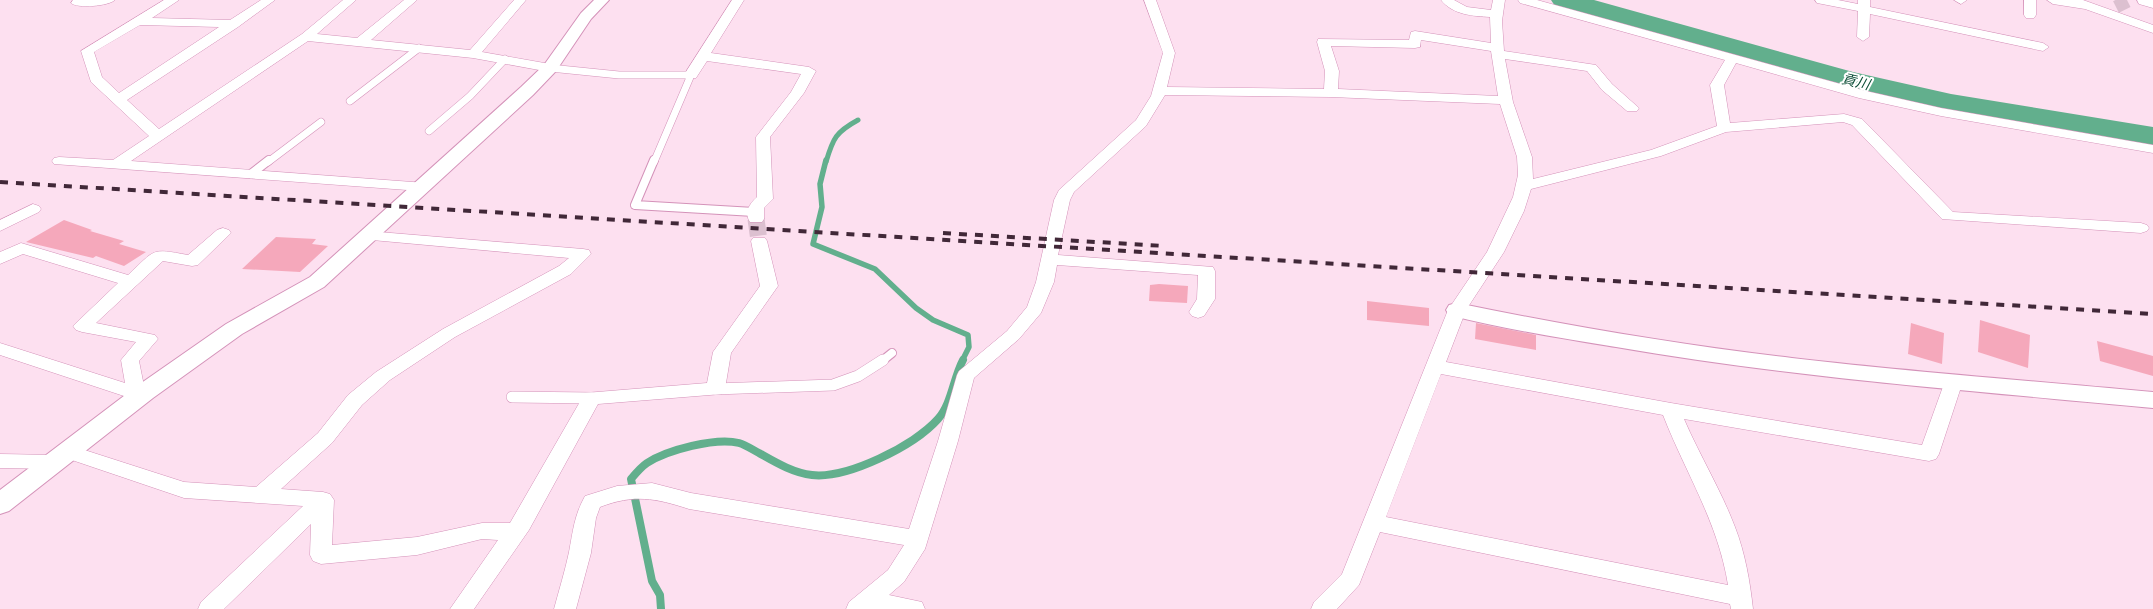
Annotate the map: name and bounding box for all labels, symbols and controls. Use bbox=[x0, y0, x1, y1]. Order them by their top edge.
water label: 貢川 bbox=[1840, 69, 1874, 93]

